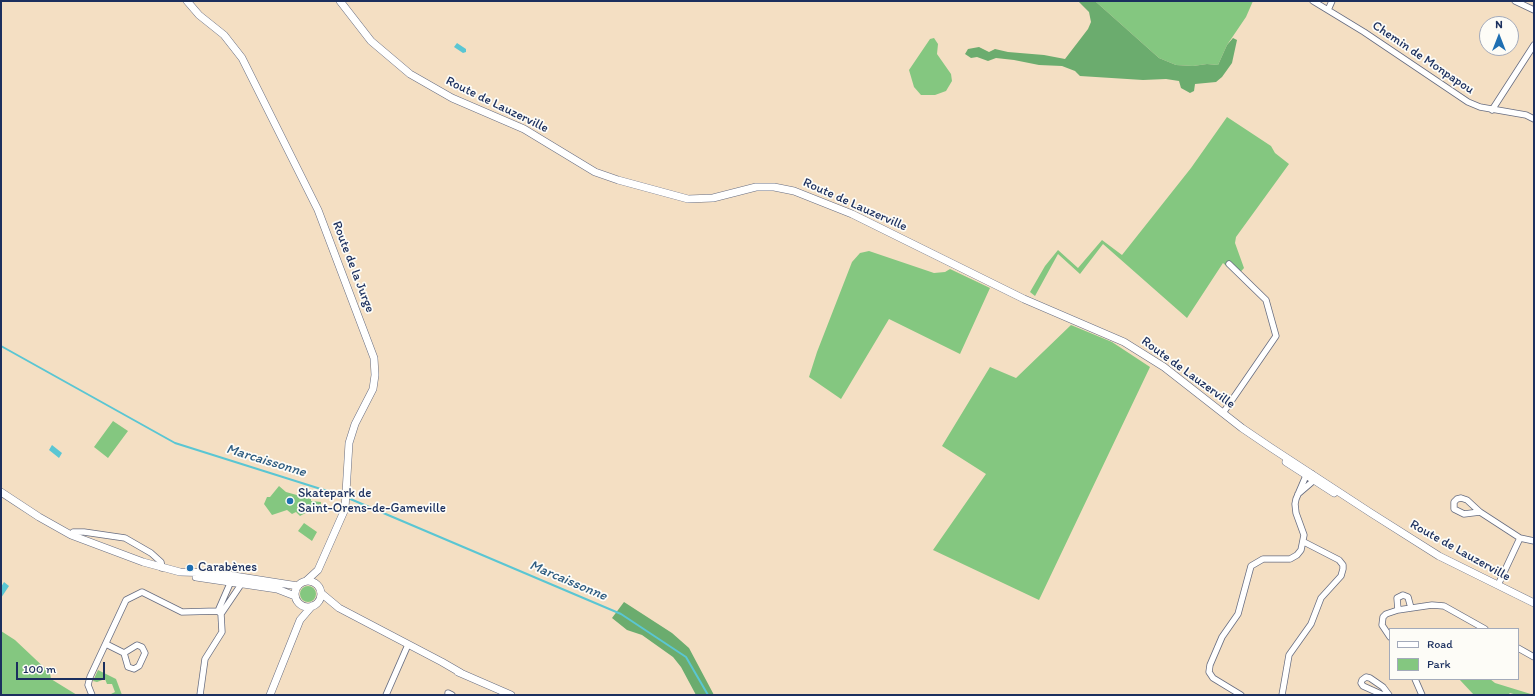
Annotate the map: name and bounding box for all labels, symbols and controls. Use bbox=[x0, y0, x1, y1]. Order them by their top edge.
north arrow bbox=[1479, 16, 1519, 56]
street label: Chemin de Monpapou bbox=[1369, 18, 1477, 98]
text: N bbox=[1495, 18, 1503, 31]
street label: Route de Lauzerville bbox=[443, 73, 551, 137]
street label: Route de Lauzerville bbox=[801, 175, 909, 235]
street label: Route de la Jurge bbox=[328, 219, 378, 315]
street label: Route de Lauzerville bbox=[1138, 334, 1238, 412]
water label: Marcaissonne bbox=[224, 441, 308, 481]
place label: Skatepark de Saint-Orens-de-Gameville bbox=[298, 486, 446, 517]
marker: Skatepark de Saint-Orens-de-Gameville bbox=[285, 496, 295, 506]
street label: Route de Lauzerville bbox=[1407, 517, 1513, 585]
water label: Marcaissonne bbox=[527, 557, 609, 605]
place label: Carabènes bbox=[198, 560, 257, 576]
marker: Carabènes bbox=[185, 563, 195, 573]
legend bbox=[1389, 628, 1519, 680]
text: Road bbox=[1427, 637, 1453, 651]
scale bar bbox=[18, 654, 107, 680]
text: Park bbox=[1427, 657, 1451, 671]
text: 100 m bbox=[23, 662, 56, 676]

